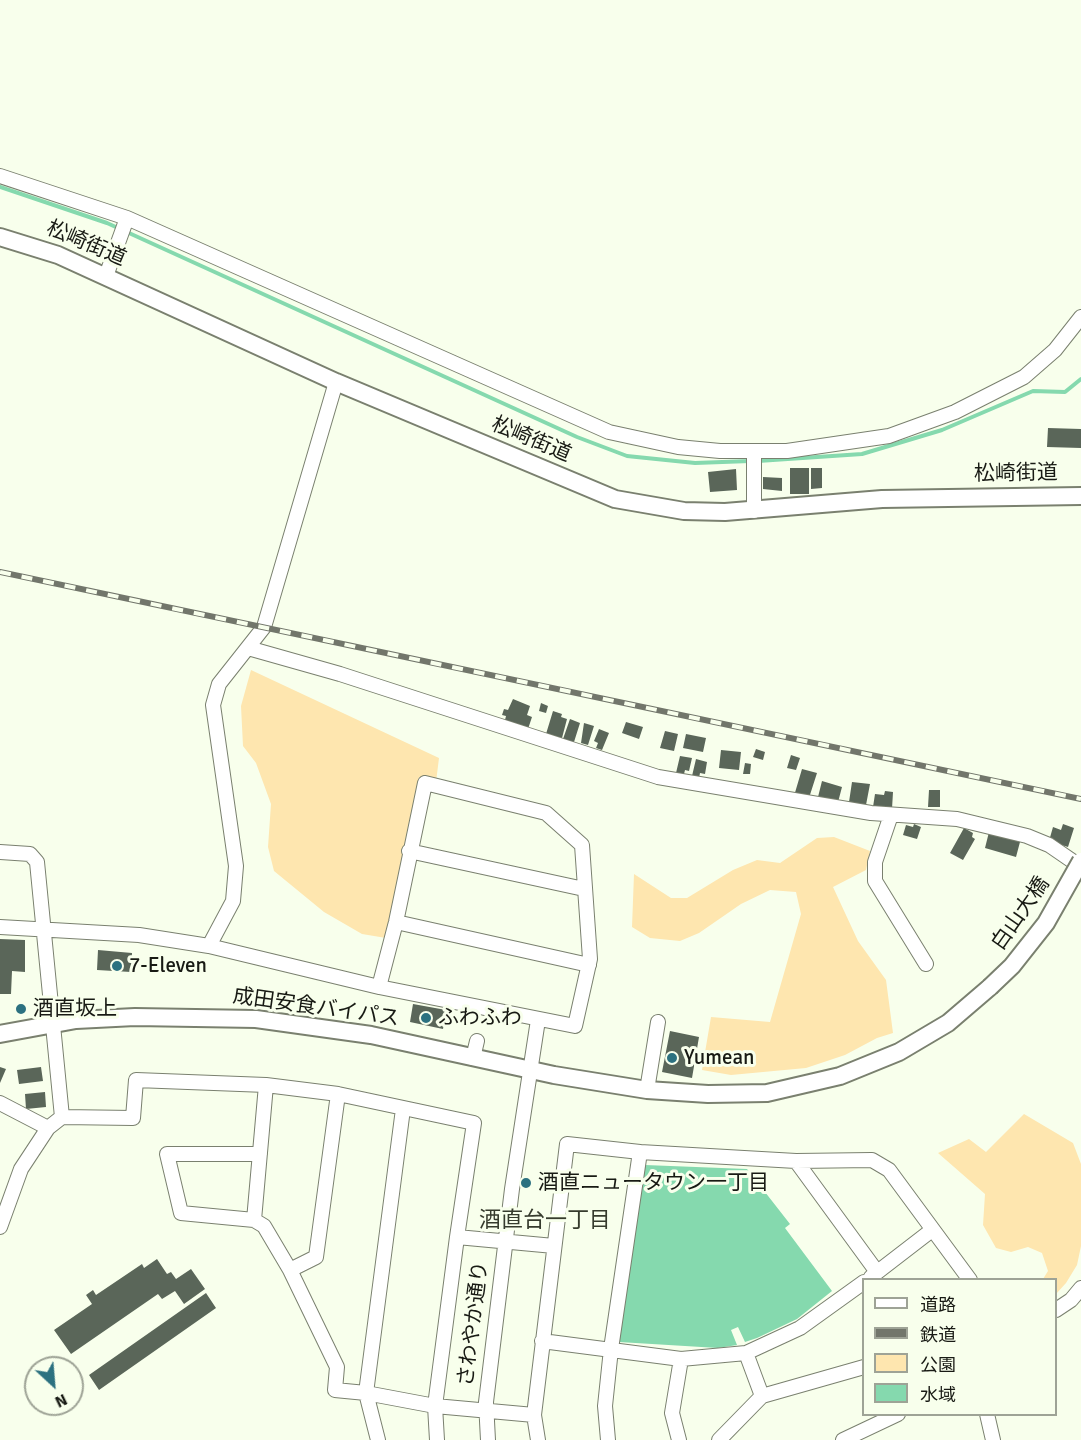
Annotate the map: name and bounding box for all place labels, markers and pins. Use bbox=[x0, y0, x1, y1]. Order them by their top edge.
place label: 7-Eleven bbox=[129, 953, 207, 979]
marker: 7-Eleven bbox=[110, 959, 124, 973]
place label: 酒直坂上 bbox=[33, 996, 117, 1022]
marker: 酒直坂上 bbox=[14, 1002, 28, 1016]
place label: ふわふわ bbox=[438, 1005, 522, 1031]
marker: ふわふわ bbox=[419, 1011, 433, 1025]
place label: Yumean bbox=[684, 1045, 755, 1071]
marker: Yumean bbox=[665, 1051, 679, 1065]
place label: 酒直ニュータウン一丁目 bbox=[538, 1170, 769, 1196]
marker: 酒直ニュータウン一丁目 bbox=[519, 1176, 533, 1190]

